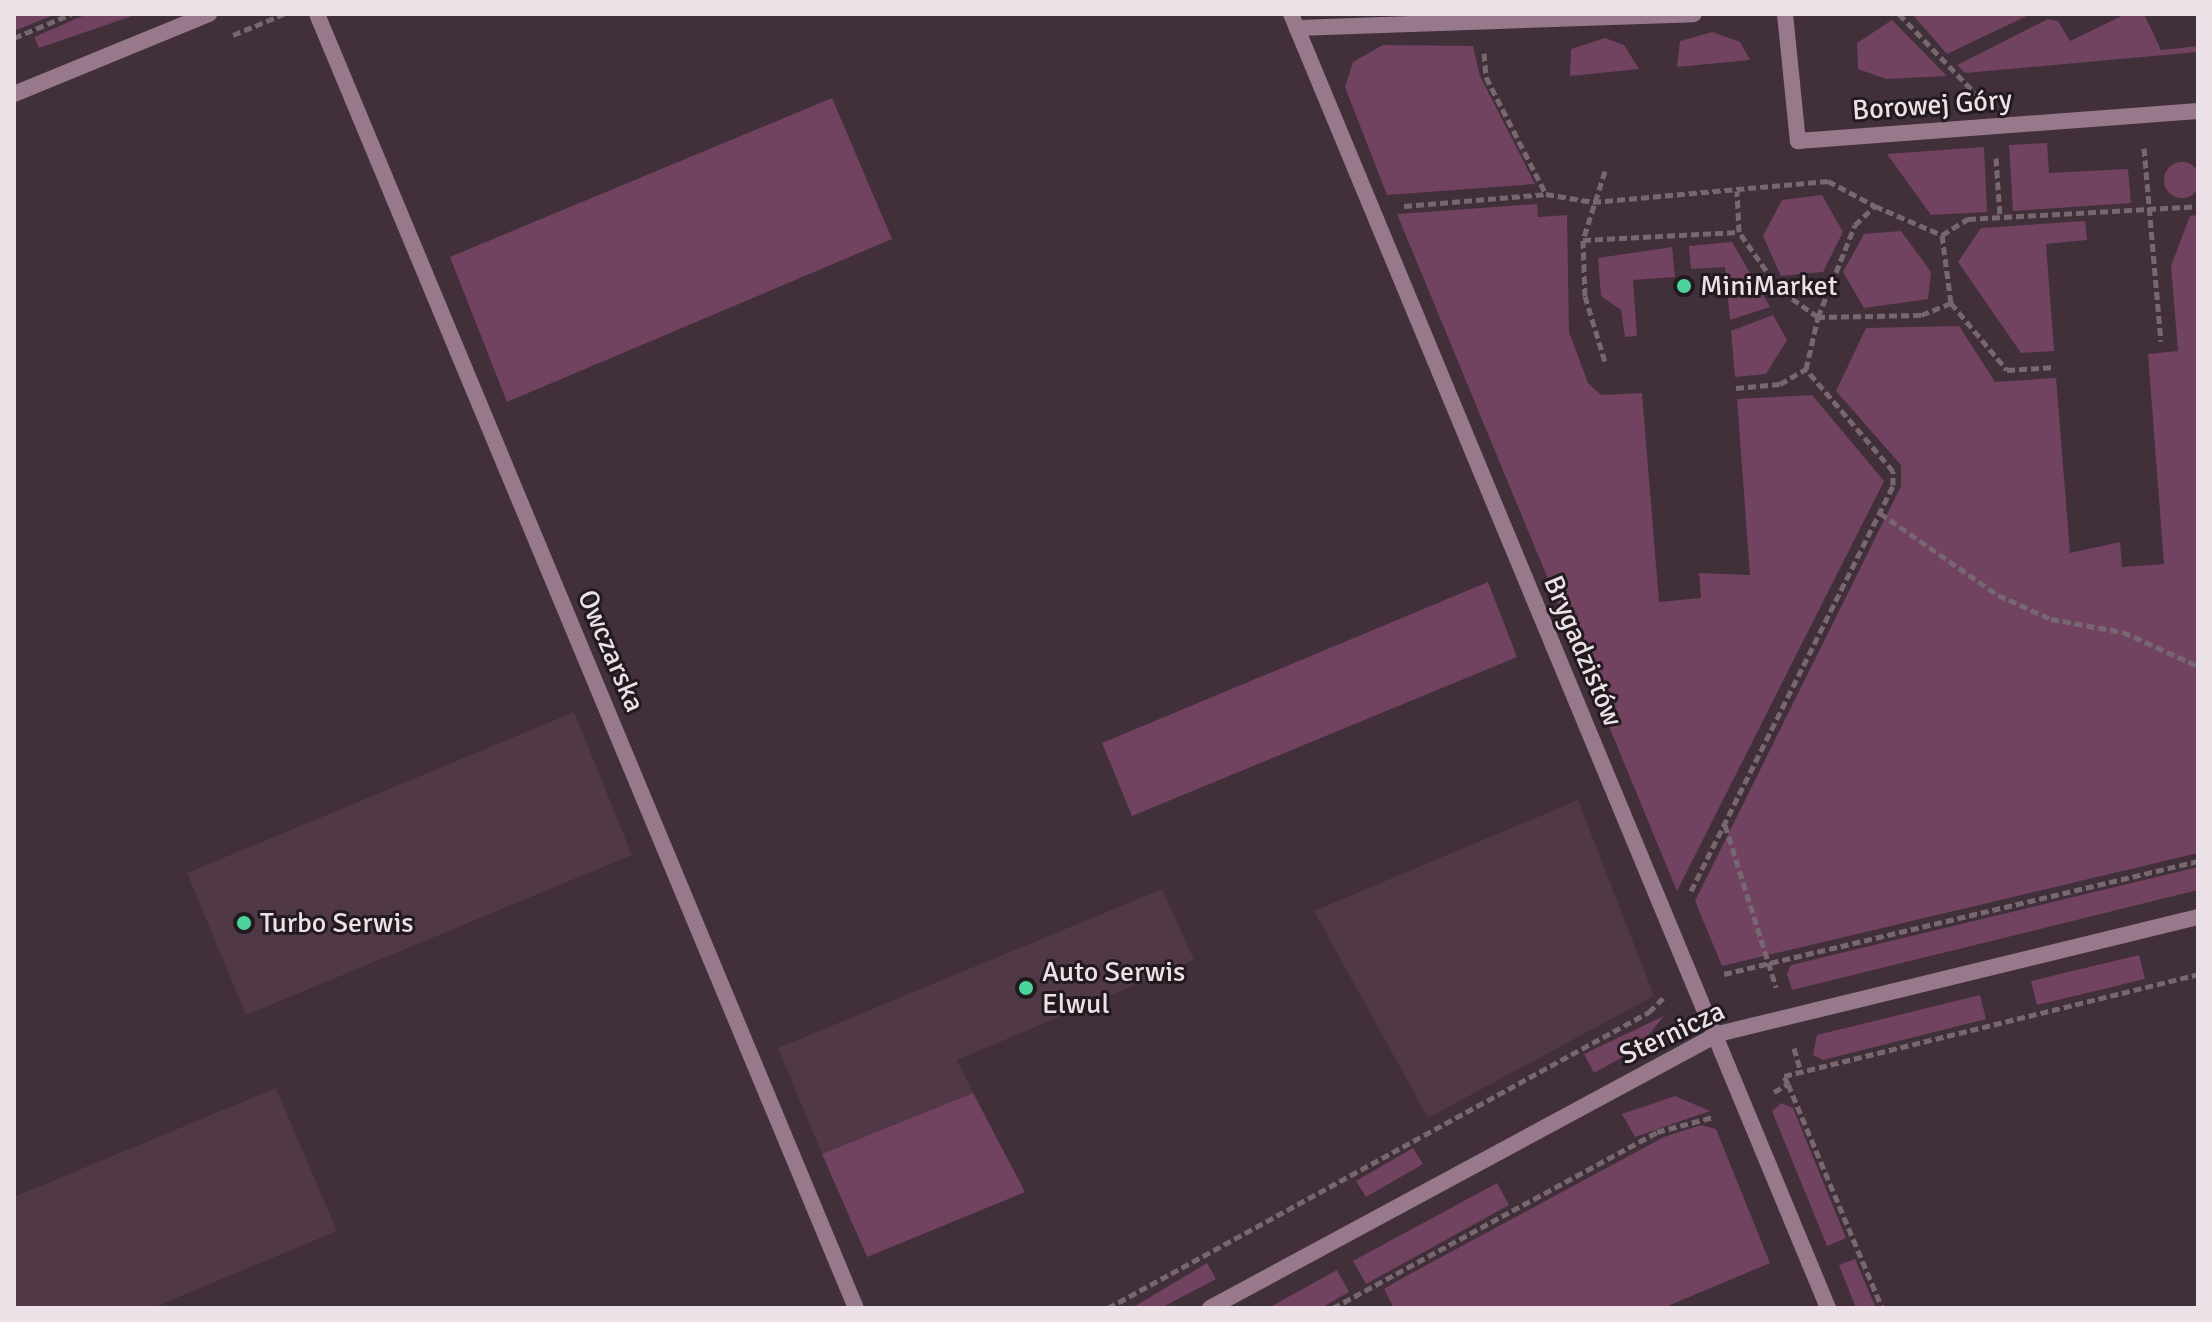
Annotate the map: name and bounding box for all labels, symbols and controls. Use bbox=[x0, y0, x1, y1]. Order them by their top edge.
street label: Borowej Góry bbox=[1851, 83, 2013, 127]
place label: MiniMarket bbox=[1700, 269, 1837, 303]
marker: MiniMarket bbox=[1675, 277, 1693, 295]
street label: Brygadzistów bbox=[1536, 571, 1630, 731]
street label: Owczarska bbox=[570, 585, 652, 717]
place label: Turbo Serwis bbox=[260, 906, 413, 940]
marker: Turbo Serwis bbox=[235, 914, 253, 932]
place label: Auto Serwis Elwul bbox=[1042, 955, 1185, 1021]
marker: Auto Serwis Elwul bbox=[1017, 979, 1035, 997]
street label: Sternicza bbox=[1614, 994, 1730, 1072]

